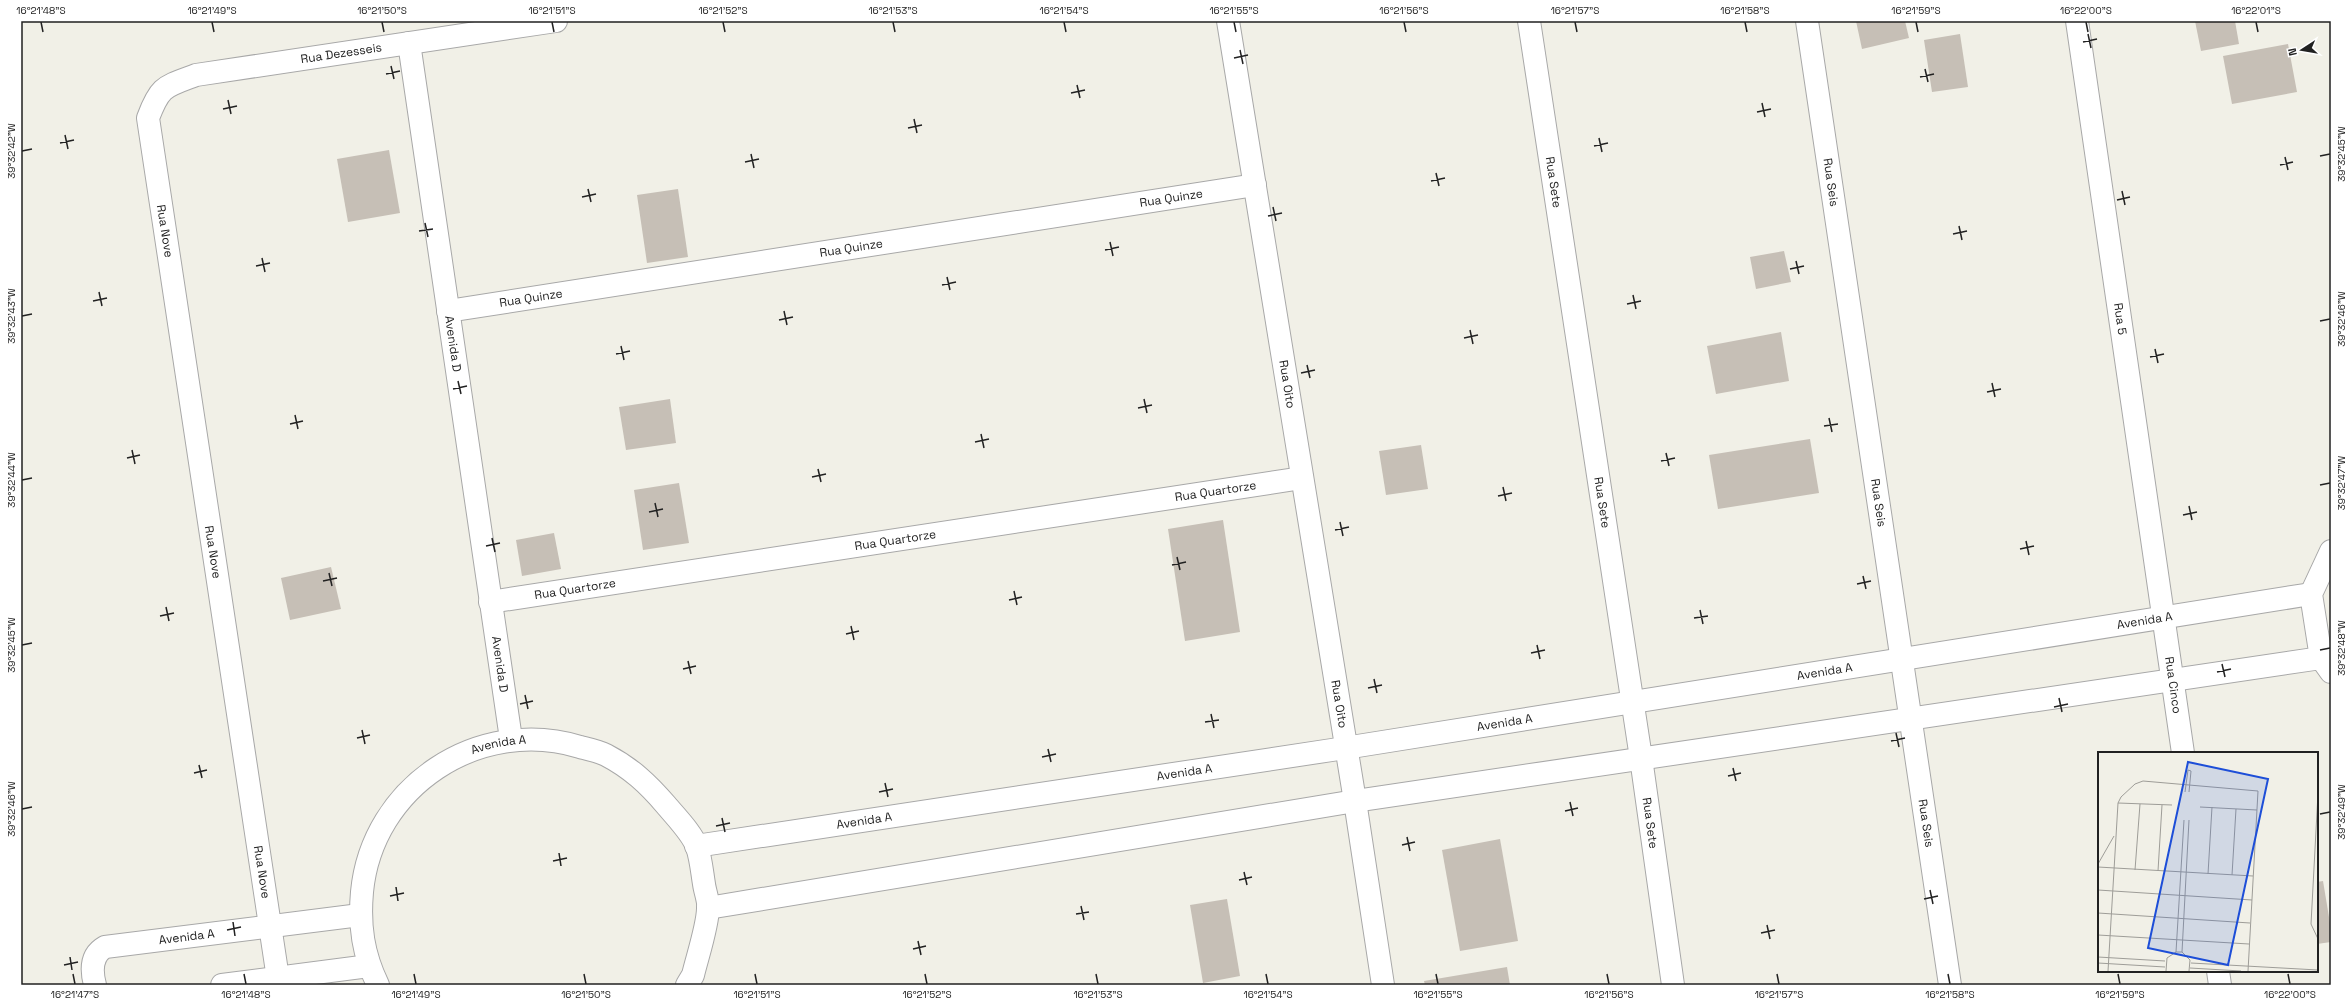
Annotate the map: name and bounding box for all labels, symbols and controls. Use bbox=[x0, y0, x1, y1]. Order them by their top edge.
text: 16°21'48"S bbox=[16, 4, 66, 17]
text: 16°21'49"S bbox=[187, 4, 237, 17]
text: 16°21'50"S bbox=[357, 4, 407, 17]
text: 16°21'51"S bbox=[528, 4, 576, 17]
text: 16°21'52"S bbox=[698, 4, 748, 17]
text: 16°21'53"S bbox=[868, 4, 918, 17]
text: 16°21'54"S bbox=[1039, 4, 1089, 17]
text: 16°21'55"S bbox=[1209, 4, 1259, 17]
text: 16°21'56"S bbox=[1379, 4, 1429, 17]
text: 16°21'57"S bbox=[1551, 4, 1599, 17]
text: 16°21'58"S bbox=[1720, 4, 1770, 17]
text: 16°21'59"S bbox=[1891, 4, 1941, 17]
text: 16°22'00"S bbox=[2060, 4, 2112, 17]
text: 16°22'01"S bbox=[2231, 4, 2281, 17]
north arrow bbox=[2282, 30, 2322, 70]
street label: Rua Dezesseis bbox=[299, 39, 383, 67]
text: N bbox=[2285, 47, 2300, 57]
text: 39°32'42"W bbox=[5, 123, 18, 179]
text: 39°32'45"W bbox=[2335, 126, 2348, 182]
street label: Rua Sete bbox=[1542, 155, 1565, 209]
street label: Rua Seis bbox=[1819, 157, 1842, 207]
street label: Rua Quinze bbox=[1138, 185, 1204, 211]
street label: Rua Nove bbox=[153, 203, 177, 259]
street label: Rua Quinze bbox=[818, 235, 884, 261]
street label: Rua Quinze bbox=[498, 285, 564, 311]
text: 39°32'43"W bbox=[5, 288, 18, 344]
text: 39°32'46"W bbox=[2335, 291, 2348, 347]
street label: Rua 5 bbox=[2110, 302, 2130, 336]
street label: Avenida D bbox=[441, 315, 465, 373]
street label: Rua Oito bbox=[1275, 359, 1299, 410]
text: 39°32'44"W bbox=[5, 452, 18, 508]
text: 39°32'47"W bbox=[2335, 455, 2348, 510]
street label: Rua Sete bbox=[1590, 476, 1614, 529]
street label: Rua Quartorze bbox=[1174, 477, 1257, 505]
street label: Rua Seis bbox=[1867, 477, 1890, 528]
street label: Rua Nove bbox=[201, 524, 225, 580]
street label: Rua Quartorze bbox=[853, 526, 937, 554]
street label: Rua Quartorze bbox=[533, 575, 617, 603]
street label: Avenida A bbox=[2116, 608, 2174, 633]
text: 39°32'45"W bbox=[5, 617, 18, 673]
text: 39°32'48"W bbox=[2335, 620, 2348, 676]
street label: Avenida D bbox=[488, 635, 512, 694]
street label: Rua Cinco bbox=[2161, 655, 2185, 715]
street label: Avenida A bbox=[1796, 659, 1854, 684]
street label: Rua Oito bbox=[1327, 679, 1351, 729]
street label: Avenida A bbox=[1476, 710, 1534, 735]
street label: Avenida A bbox=[469, 732, 527, 758]
inset map bbox=[2098, 752, 2318, 972]
street label: Avenida A bbox=[1156, 760, 1214, 784]
text: 39°32'46"W bbox=[5, 781, 18, 837]
text: 39°32'49"W bbox=[2335, 784, 2348, 840]
street label: Rua Sete bbox=[1639, 796, 1662, 850]
street label: Rua Seis bbox=[1915, 798, 1937, 848]
street label: Avenida A bbox=[835, 808, 893, 833]
street label: Rua Nove bbox=[250, 844, 274, 900]
street label: Avenida A bbox=[158, 925, 216, 948]
text: 16°21'47"S bbox=[51, 988, 99, 1001]
text: 16°21'48"S bbox=[221, 988, 271, 1001]
text: 16°21'49"S bbox=[391, 988, 441, 1001]
text: 16°21'50"S bbox=[561, 988, 611, 1001]
text: 16°21'51"S bbox=[733, 988, 781, 1001]
text: 16°21'52"S bbox=[902, 988, 952, 1001]
text: 16°21'53"S bbox=[1073, 988, 1123, 1001]
text: 16°21'54"S bbox=[1243, 988, 1293, 1001]
text: 16°21'55"S bbox=[1413, 988, 1463, 1001]
text: 16°21'56"S bbox=[1584, 988, 1634, 1001]
text: 16°21'57"S bbox=[1755, 988, 1803, 1001]
text: 16°21'58"S bbox=[1925, 988, 1975, 1001]
text: 16°21'59"S bbox=[2095, 988, 2145, 1001]
text: 16°22'00"S bbox=[2264, 988, 2316, 1001]

